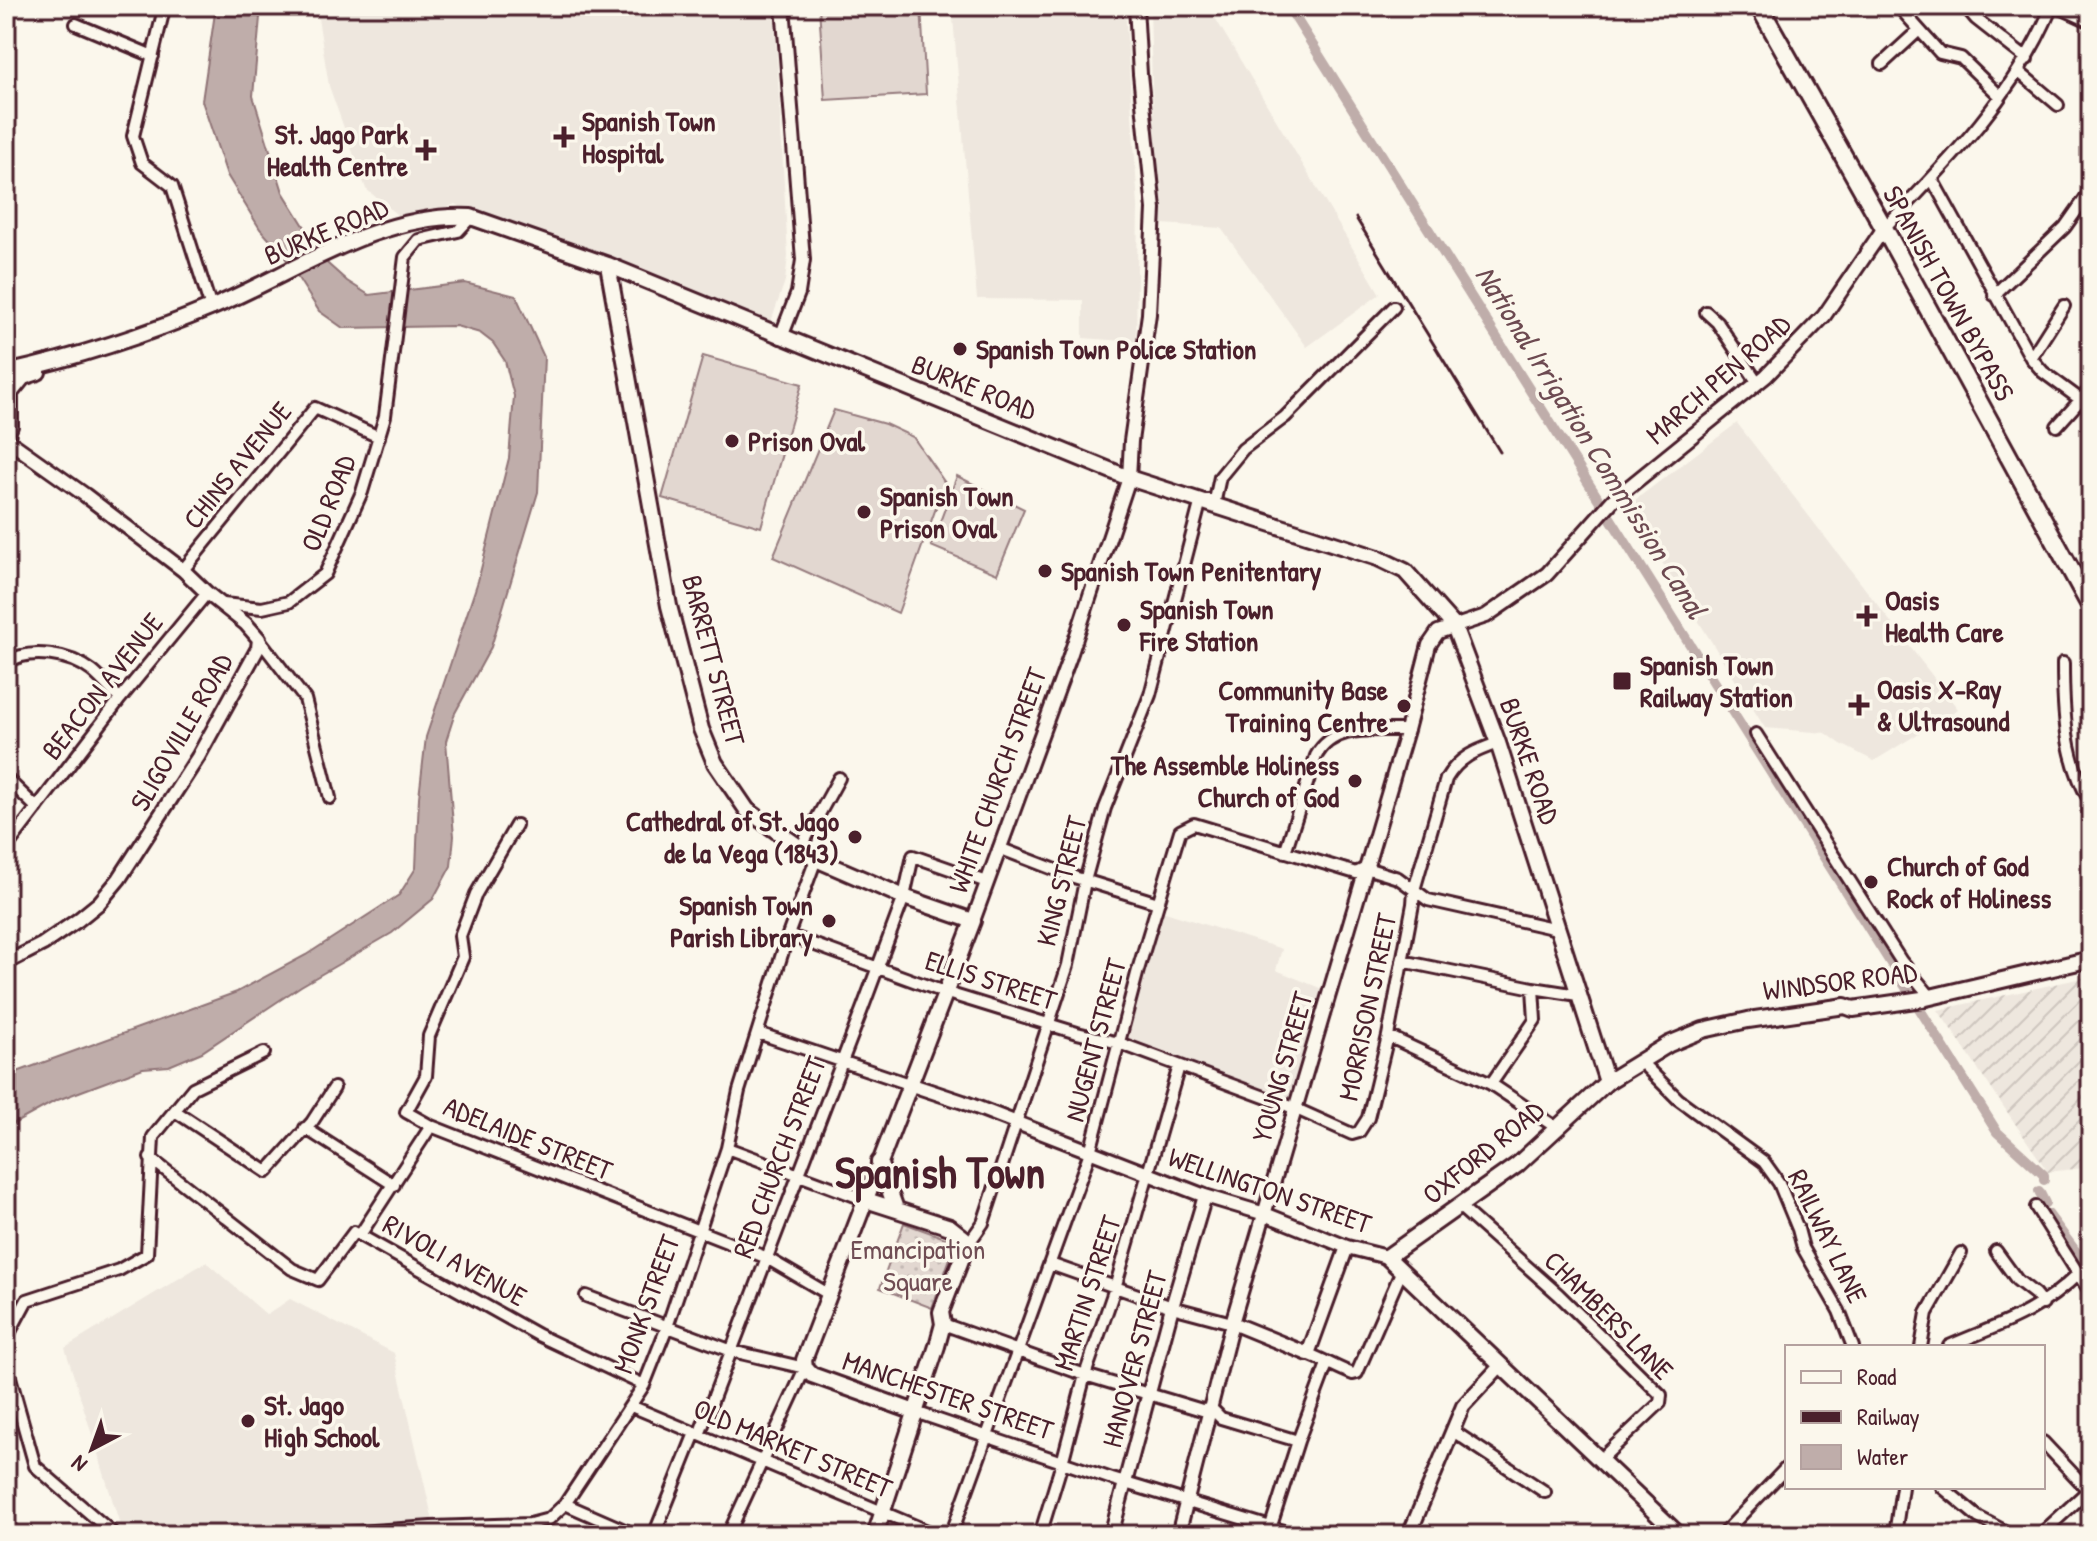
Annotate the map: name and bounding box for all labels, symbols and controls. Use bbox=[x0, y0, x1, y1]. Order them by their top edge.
place label: Spanish Town Hospital bbox=[582, 102, 716, 173]
place label: St. Jago Park Health Centre bbox=[267, 115, 409, 185]
marker: Spanish Town Hospital bbox=[553, 126, 575, 148]
marker: St. Jago Park Health Centre bbox=[415, 139, 437, 161]
street label: SPANISH TOWN BYPASS bbox=[1874, 179, 2024, 408]
street label: BURKE ROAD bbox=[258, 188, 394, 274]
water label: National Irrigation Commission Canal bbox=[1466, 258, 1718, 628]
street label: MARCH PEN ROAD bbox=[1637, 305, 1799, 453]
place label: Spanish Town Police Station bbox=[976, 330, 1256, 369]
marker: Spanish Town Police Station bbox=[951, 340, 969, 358]
street label: BURKE ROAD bbox=[906, 345, 1043, 429]
street label: CHINS AVENUE bbox=[174, 393, 300, 537]
place label: Prison Oval bbox=[748, 422, 865, 460]
marker: Prison Oval bbox=[723, 432, 741, 450]
street label: OLD ROAD bbox=[291, 448, 365, 557]
place label: Spanish Town Prison Oval bbox=[880, 477, 1014, 547]
marker: Spanish Town Prison Oval bbox=[855, 503, 873, 521]
place label: Spanish Town Penitentary bbox=[1061, 552, 1322, 591]
marker: Spanish Town Penitentary bbox=[1036, 562, 1054, 580]
street label: BARRETT STREET bbox=[673, 571, 755, 750]
place label: Oasis Health Care bbox=[1885, 581, 2005, 651]
place label: Spanish Town Fire Station bbox=[1139, 590, 1274, 660]
street label: BEACON AVENUE bbox=[33, 605, 171, 767]
marker: Oasis Health Care bbox=[1856, 605, 1878, 627]
marker: Spanish Town Fire Station bbox=[1115, 616, 1133, 634]
street label: SLIGOVILLE ROAD bbox=[121, 646, 242, 818]
place label: Spanish Town Railway Station bbox=[1640, 646, 1793, 717]
street label: WHITE CHURCH STREET bbox=[939, 661, 1056, 898]
marker: Spanish Town Railway Station bbox=[1611, 670, 1633, 692]
place label: Oasis X-Ray & Ultrasound bbox=[1877, 670, 2009, 740]
place label: Community Base Training Centre bbox=[1218, 671, 1389, 742]
street label: BURKE ROAD bbox=[1491, 693, 1570, 830]
marker: Oasis X-Ray & Ultrasound bbox=[1848, 694, 1870, 716]
marker: Community Base Training Centre bbox=[1395, 697, 1413, 715]
place label: The Assemble Holiness Church of God bbox=[1110, 746, 1339, 816]
marker: The Assemble Holiness Church of God bbox=[1346, 772, 1364, 790]
place label: Cathedral of St. Jago de la Vega (1843) bbox=[626, 802, 840, 873]
street label: KING STREET bbox=[1027, 811, 1096, 950]
marker: Cathedral of St. Jago de la Vega (1843) bbox=[846, 828, 864, 846]
place label: Church of God Rock of Holiness bbox=[1887, 847, 2051, 917]
marker: Church of God Rock of Holiness bbox=[1862, 873, 1880, 891]
place label: Spanish Town Parish Library bbox=[670, 886, 813, 957]
street label: MORRISON STREET bbox=[1329, 909, 1406, 1104]
marker: Spanish Town Parish Library bbox=[820, 912, 838, 930]
street label: ELLIS STREET bbox=[921, 941, 1062, 1019]
street label: WINDSOR ROAD bbox=[1761, 953, 1920, 1009]
street label: NUGENT STREET bbox=[1055, 954, 1135, 1126]
street label: YOUNG STREET bbox=[1242, 987, 1322, 1147]
street label: RED CHURCH STREET bbox=[723, 1050, 835, 1263]
street label: ADELAIDE STREET bbox=[438, 1087, 619, 1189]
street label: OXFORD ROAD bbox=[1414, 1091, 1552, 1213]
street label: WELLINGTON STREET bbox=[1164, 1138, 1377, 1243]
district label: Spanish Town bbox=[835, 1142, 1045, 1203]
street label: RAILWAY LANE bbox=[1779, 1163, 1877, 1309]
street label: RIVOLI AVENUE bbox=[376, 1205, 534, 1315]
street label: MARTIN STREET bbox=[1044, 1210, 1130, 1375]
street label: MONK STREET bbox=[603, 1229, 689, 1379]
park label: Emancipation Square bbox=[851, 1230, 986, 1300]
street label: CHAMBERS LANE bbox=[1536, 1242, 1682, 1388]
street label: HANOVER STREET bbox=[1092, 1266, 1176, 1451]
street label: MANCHESTER STREET bbox=[838, 1341, 1059, 1449]
legend bbox=[1785, 1345, 2045, 1489]
text: Road bbox=[1857, 1360, 1896, 1392]
place label: St. Jago High School bbox=[264, 1386, 380, 1457]
street label: OLD MARKET STREET bbox=[688, 1389, 899, 1507]
text: Railway bbox=[1857, 1400, 1920, 1432]
north arrow bbox=[52, 1409, 132, 1489]
marker: St. Jago High School bbox=[239, 1412, 257, 1430]
text: Water bbox=[1857, 1440, 1908, 1472]
text: N bbox=[64, 1449, 93, 1479]

